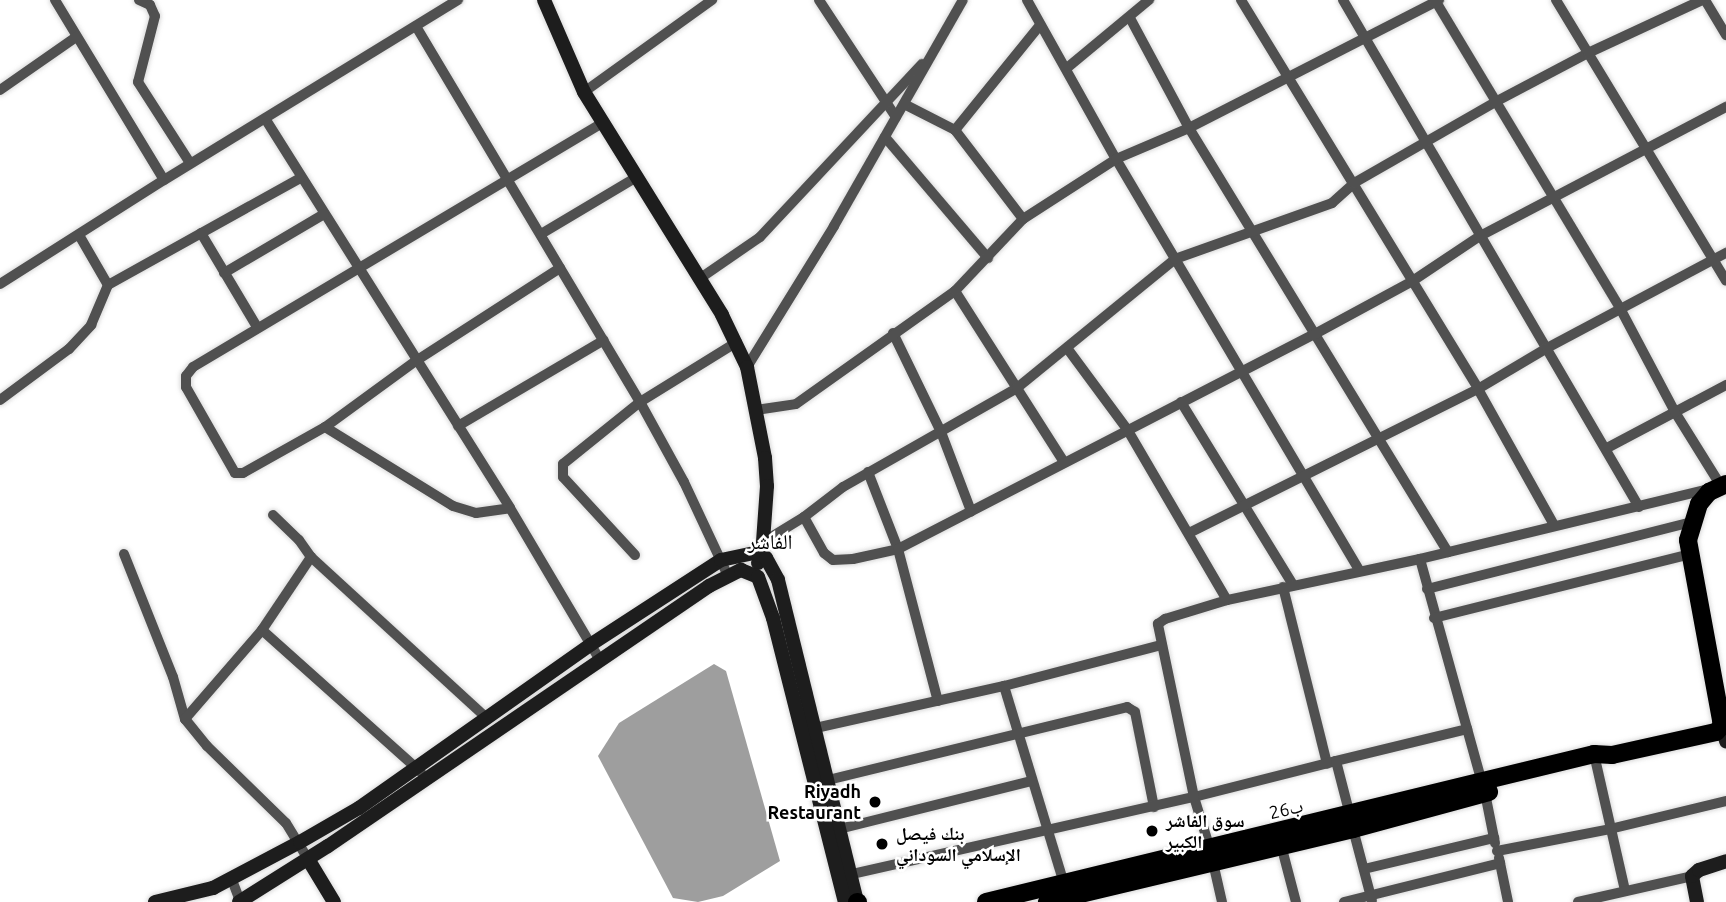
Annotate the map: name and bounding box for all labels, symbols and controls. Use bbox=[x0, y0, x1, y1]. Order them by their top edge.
district label: الفاشر bbox=[747, 528, 793, 554]
place label: Riyadh Restaurant bbox=[768, 781, 861, 824]
marker: Riyadh Restaurant bbox=[867, 794, 883, 810]
street label: 26ب bbox=[1267, 795, 1305, 823]
place label: سوق الفاشر الكبير bbox=[1166, 810, 1245, 852]
place label: بنك فيصل الإسلامي السوداني bbox=[896, 823, 1021, 866]
marker: سوق الفاشر الكبير bbox=[1144, 823, 1160, 839]
marker: بنك فيصل الإسلامي السوداني bbox=[874, 836, 890, 852]

